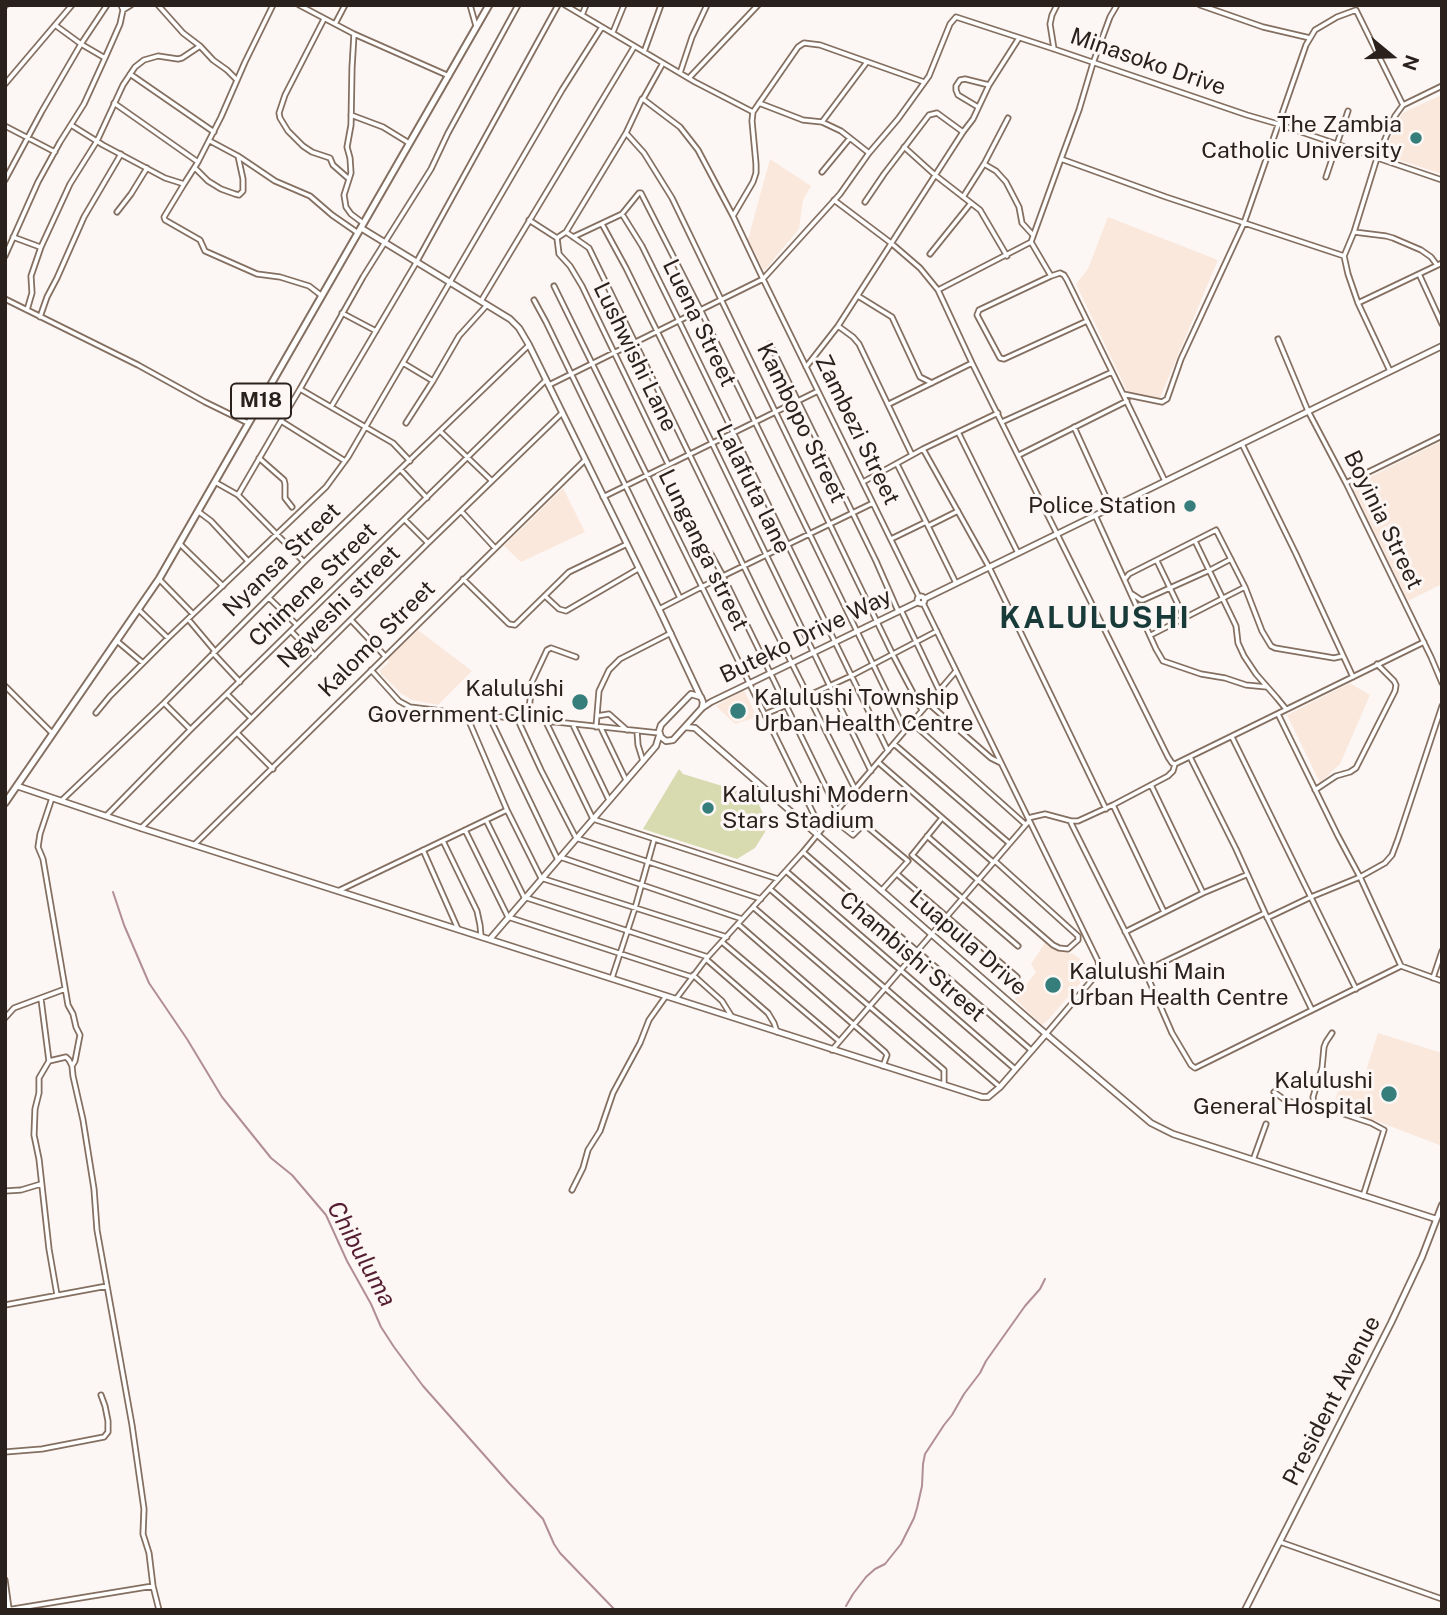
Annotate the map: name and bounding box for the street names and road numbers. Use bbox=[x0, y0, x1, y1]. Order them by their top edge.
street label: Minasoko Drive bbox=[1067, 22, 1229, 102]
street label: Luena Street bbox=[656, 255, 742, 391]
street label: Lushwishi Lane bbox=[587, 278, 683, 436]
street label: Kambopo Street bbox=[750, 339, 852, 507]
street label: Zambezi Street bbox=[809, 351, 905, 509]
road number: M18 bbox=[231, 384, 291, 418]
street label: Lalafuta lane bbox=[710, 420, 796, 558]
street label: Boyinia Street bbox=[1338, 446, 1428, 594]
street label: Lunganga street bbox=[652, 465, 754, 635]
street label: Nyansa Street bbox=[218, 497, 346, 623]
street label: Chimene Street bbox=[243, 517, 383, 653]
street label: Ngweshi street bbox=[272, 540, 406, 674]
street label: Kalomo Street bbox=[313, 575, 441, 703]
street label: Buteko Drive Way bbox=[716, 582, 896, 690]
street label: Luapula Drive bbox=[904, 884, 1032, 1002]
street label: Chambishi Street bbox=[833, 886, 991, 1028]
street label: President Avenue bbox=[1277, 1312, 1387, 1490]

